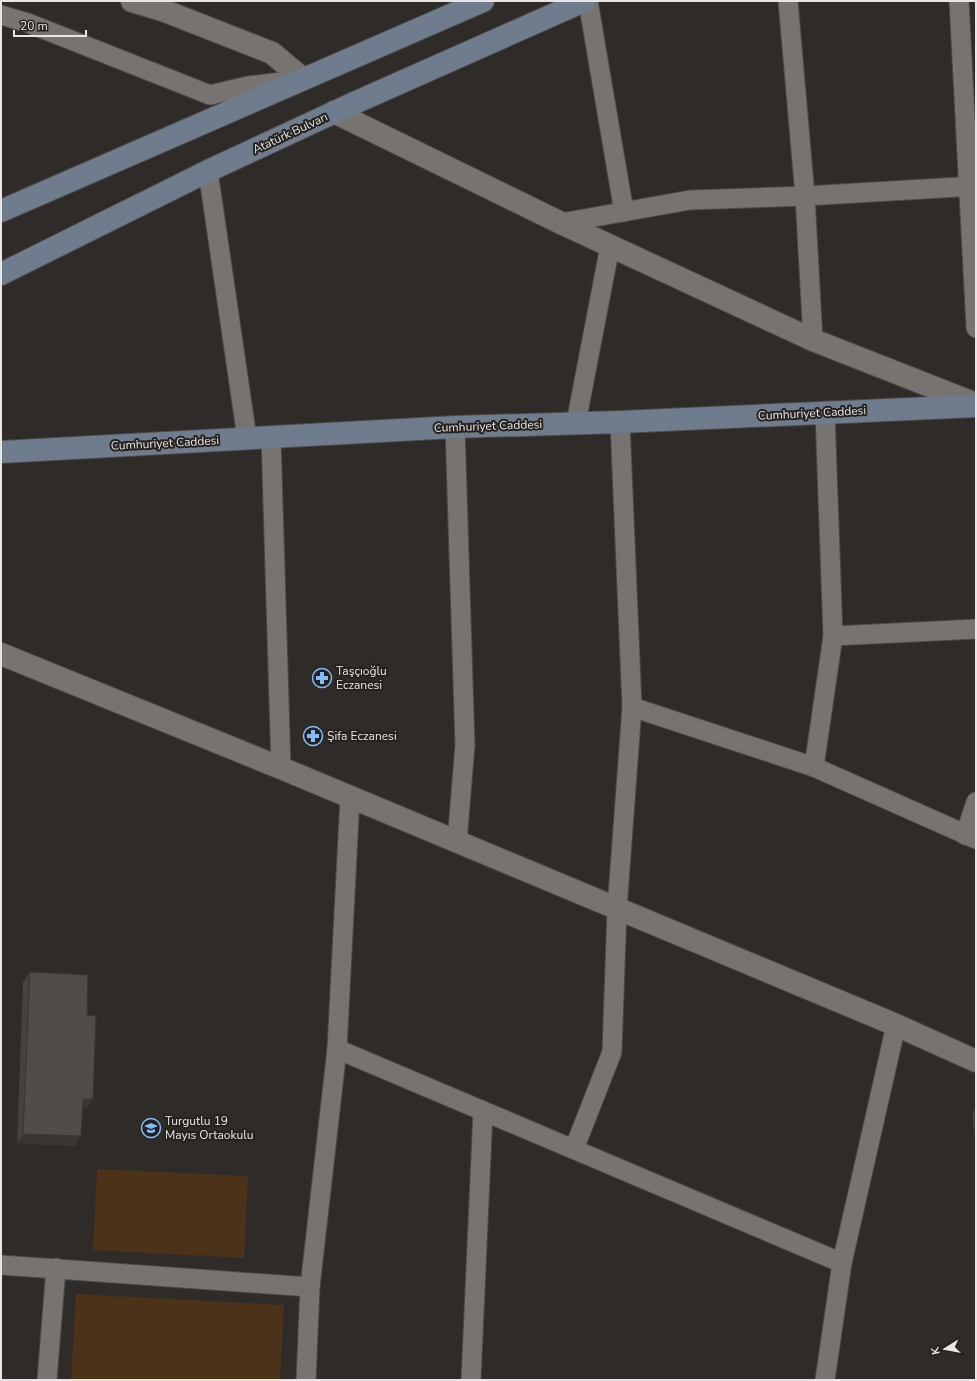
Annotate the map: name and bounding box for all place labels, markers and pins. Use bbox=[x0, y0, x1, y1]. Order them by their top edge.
place label: Taşçıoğlu Eczanesi bbox=[336, 663, 387, 693]
pharmacy icon: Taşçıoğlu Eczanesi bbox=[311, 667, 333, 689]
pharmacy icon: Şifa Eczanesi bbox=[302, 725, 324, 747]
place label: Şifa Eczanesi bbox=[327, 728, 397, 744]
place label: Turgutlu 19 Mayıs Ortaokulu bbox=[165, 1113, 253, 1143]
school or university icon: Turgutlu 19 Mayıs Ortaokulu bbox=[140, 1117, 162, 1139]

